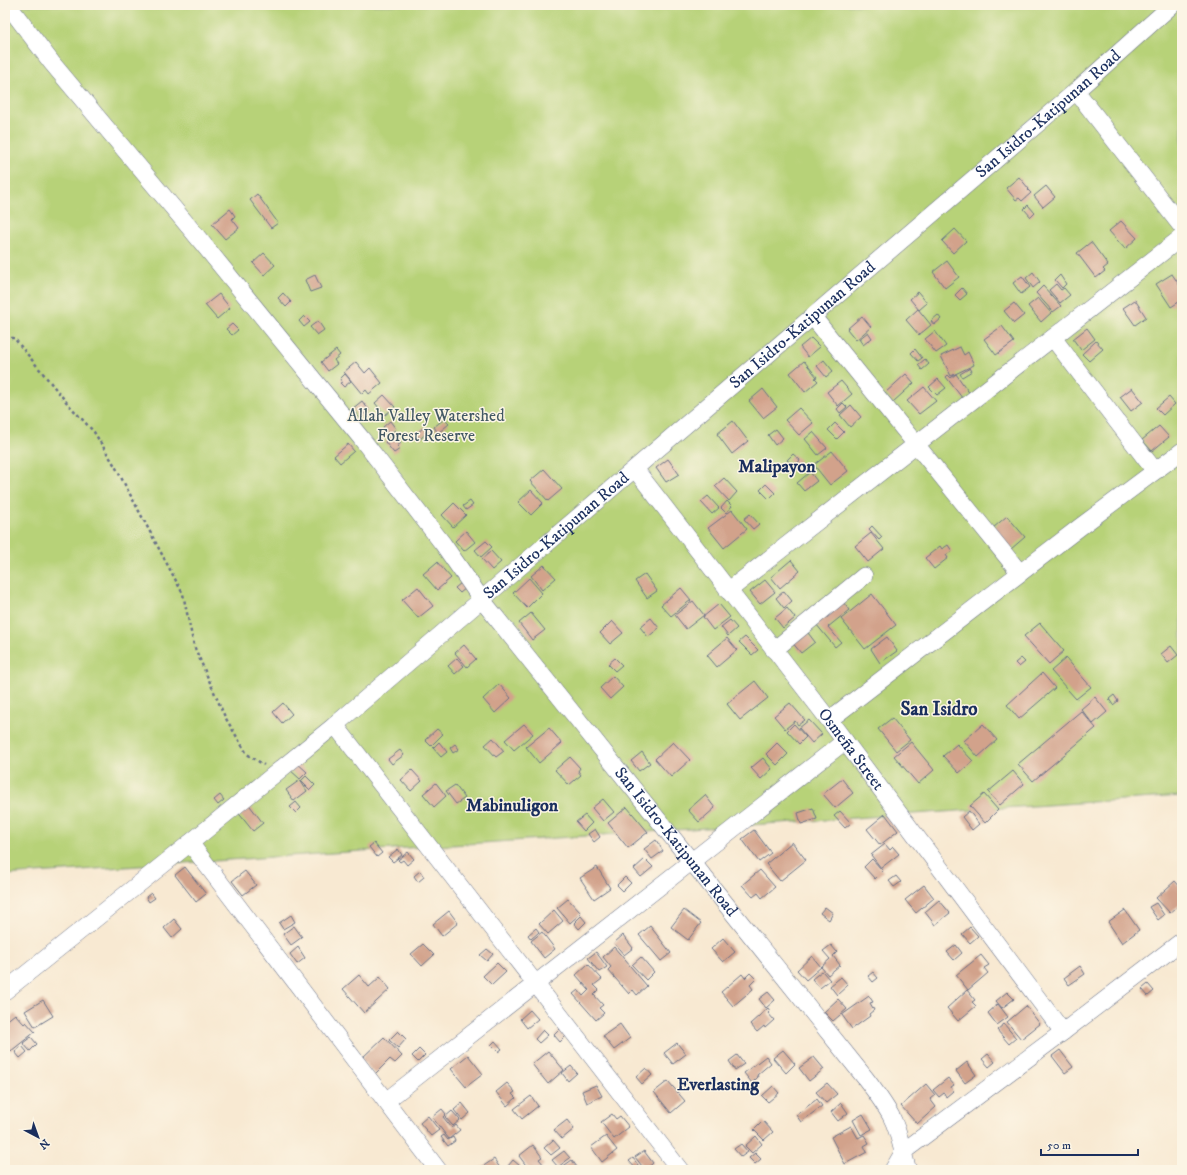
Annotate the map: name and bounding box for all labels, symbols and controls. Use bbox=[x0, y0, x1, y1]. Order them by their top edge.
street label: San Isidro-Katipunan Road bbox=[971, 45, 1126, 183]
street label: San Isidro-Katipunan Road bbox=[725, 256, 880, 394]
park label: Allah Valley Watershed Forest Reserve bbox=[347, 405, 505, 447]
district label: Malipayon bbox=[738, 456, 816, 478]
street label: San Isidro-Katipunan Road bbox=[479, 467, 634, 604]
district label: San Isidro bbox=[901, 698, 977, 721]
street label: Osmeña Street bbox=[813, 704, 889, 795]
street label: San Isidro-Katipunan Road bbox=[609, 763, 743, 922]
district label: Mabinuligon bbox=[466, 795, 559, 817]
district label: Everlasting bbox=[677, 1074, 760, 1096]
north arrow bbox=[18, 1117, 58, 1157]
scale bar bbox=[1041, 1131, 1138, 1157]
text: N bbox=[36, 1136, 52, 1152]
text: 50 m bbox=[1047, 1138, 1071, 1153]

